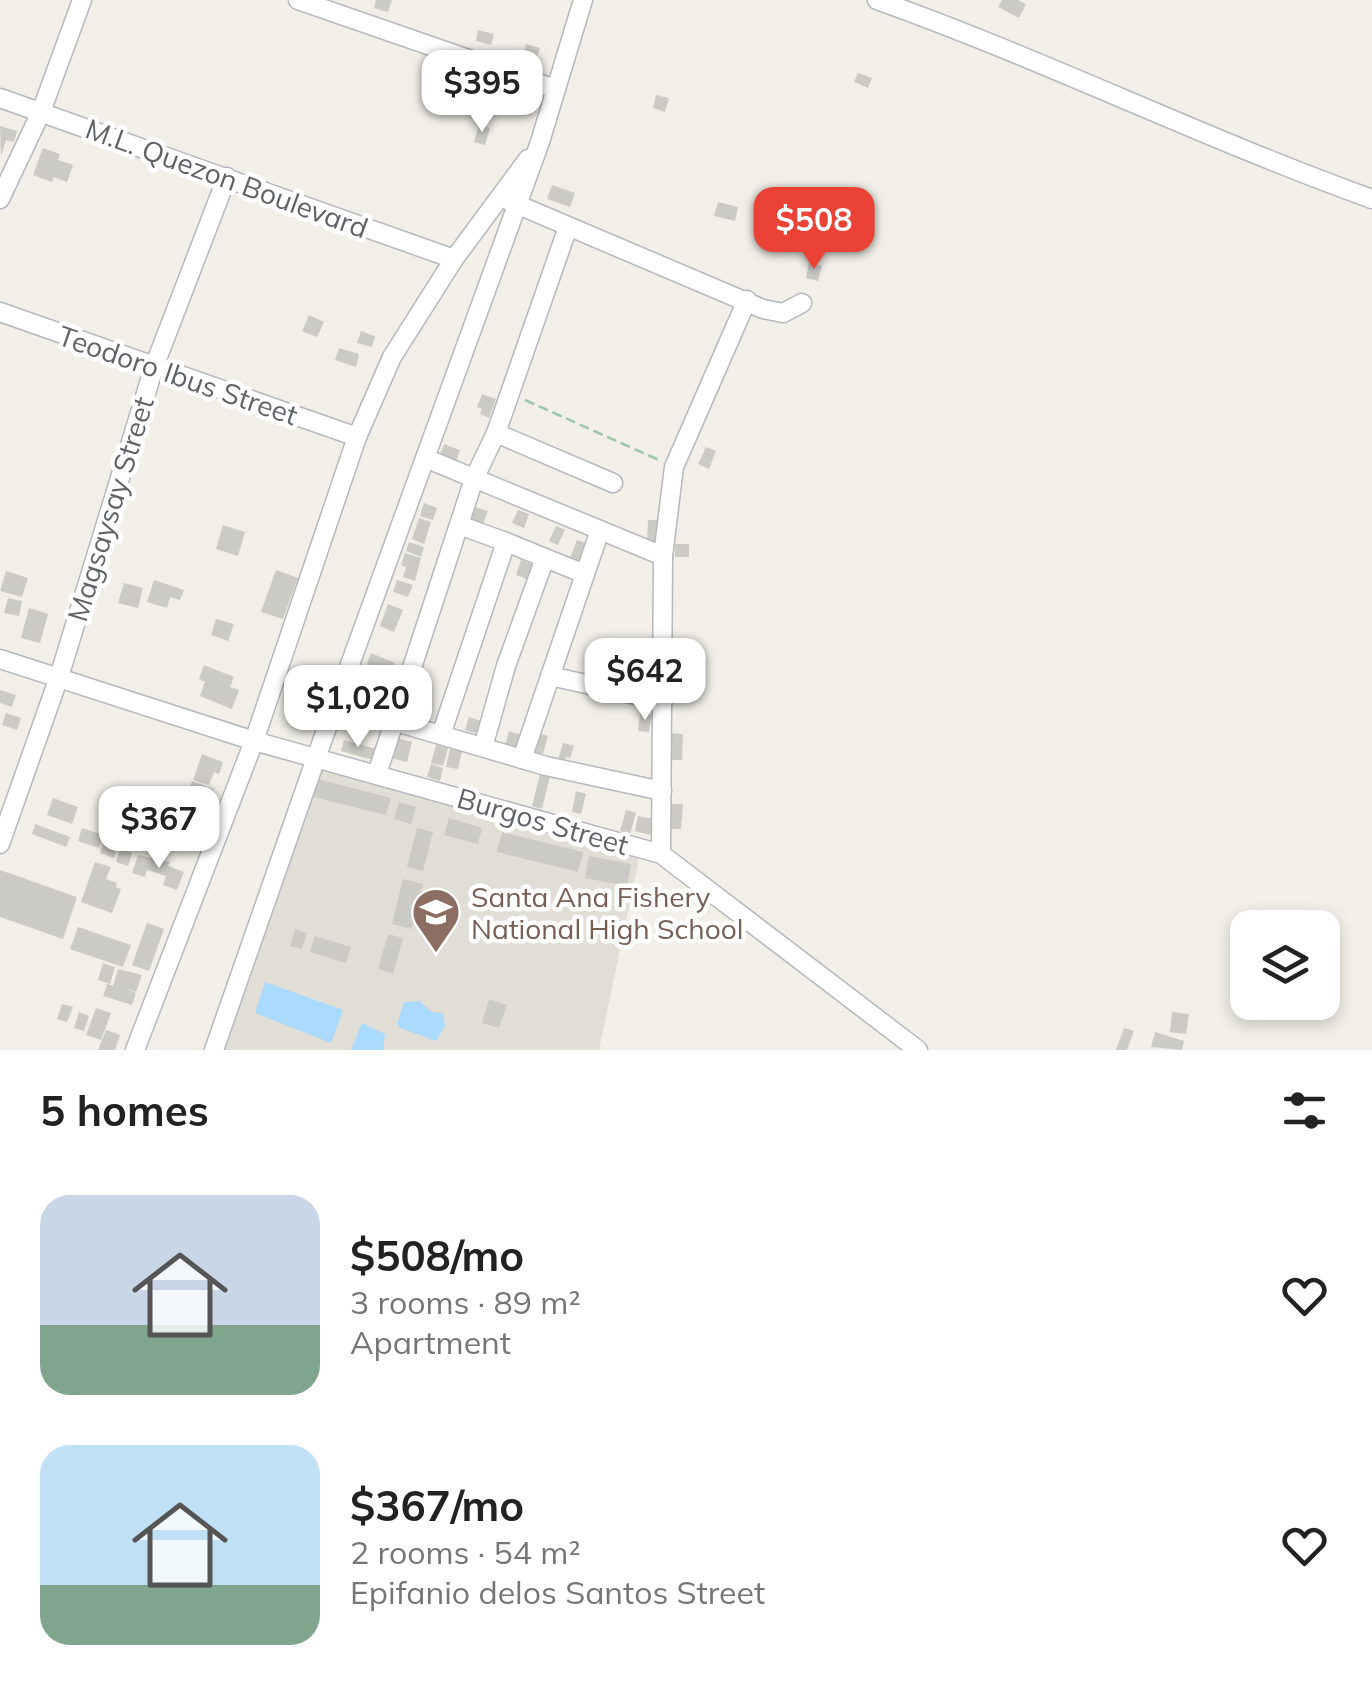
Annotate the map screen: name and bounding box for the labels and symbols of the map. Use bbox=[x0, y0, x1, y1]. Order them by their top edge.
pin: $395 bbox=[423, 50, 541, 135]
street label: M.L. Quezon Boulevard bbox=[81, 111, 373, 245]
pin: $508 bbox=[755, 187, 873, 272]
street label: Teodoro Ibus Street bbox=[54, 318, 302, 432]
street label: Magsaysay Street bbox=[59, 392, 161, 626]
pin: $642 bbox=[586, 638, 704, 723]
pin: $1,020 bbox=[277, 665, 439, 750]
street label: Burgos Street bbox=[453, 780, 633, 862]
pin: $367 bbox=[100, 786, 218, 871]
place label: Santa Ana Fishery National High School bbox=[471, 879, 743, 946]
school or university icon: Santa Ana Fishery National High School bbox=[410, 886, 462, 954]

